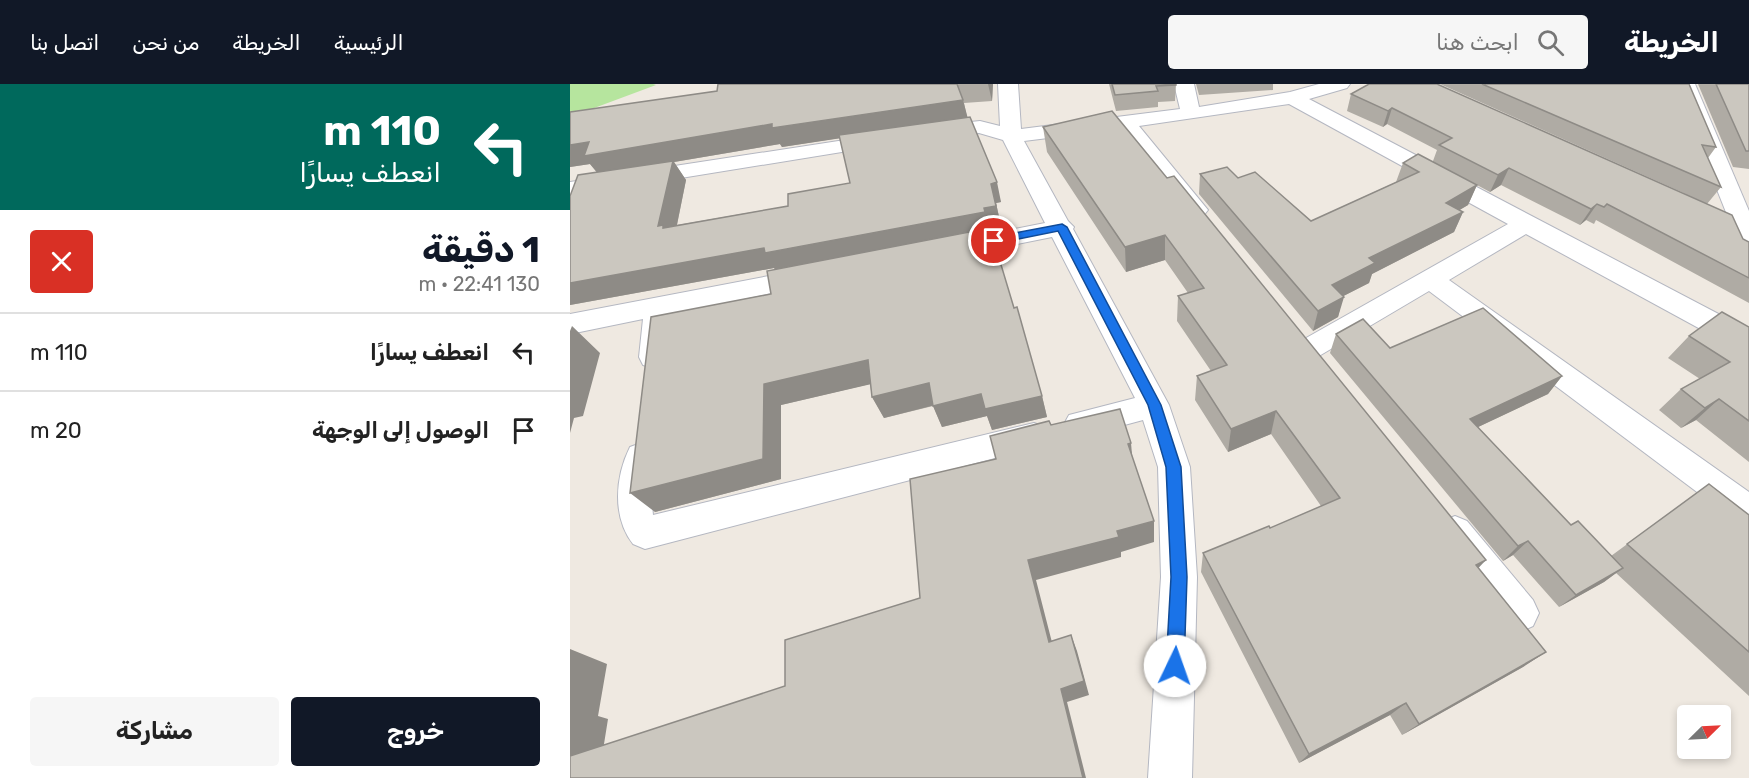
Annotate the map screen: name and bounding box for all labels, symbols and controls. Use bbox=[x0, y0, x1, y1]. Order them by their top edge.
search box bbox=[1168, 15, 1588, 69]
icon: search bbox=[1534, 26, 1567, 59]
text: الخريطة bbox=[1624, 26, 1719, 59]
text: ابحث هنا bbox=[1436, 29, 1519, 56]
text: اتصل بنا bbox=[30, 30, 99, 55]
text: من نحن bbox=[132, 30, 199, 55]
text: الخريطة bbox=[232, 30, 301, 55]
text: الرئيسية bbox=[334, 30, 404, 55]
text: 110 m bbox=[323, 106, 441, 156]
icon: left bbox=[462, 108, 540, 186]
text: انعطف يسارًا bbox=[299, 157, 441, 189]
pin bbox=[968, 215, 1019, 266]
icon: arrive bbox=[977, 224, 1010, 257]
text: 1 دقيقة bbox=[422, 228, 540, 271]
button: close bbox=[30, 230, 93, 293]
text: 130 m · 22:41 bbox=[418, 272, 540, 296]
icon: left bbox=[507, 336, 540, 369]
text: 110 m bbox=[30, 339, 88, 366]
text: انعطف يسارًا bbox=[370, 339, 489, 366]
icon: arrive bbox=[507, 414, 540, 447]
text: 20 m bbox=[30, 417, 82, 444]
text: الوصول إلى الوجهة bbox=[312, 417, 489, 444]
position arrow bbox=[1143, 634, 1207, 698]
button: مشاركة bbox=[30, 697, 279, 766]
button: خروج bbox=[291, 697, 540, 766]
north arrow bbox=[1677, 705, 1731, 759]
map controls bbox=[1677, 705, 1731, 759]

